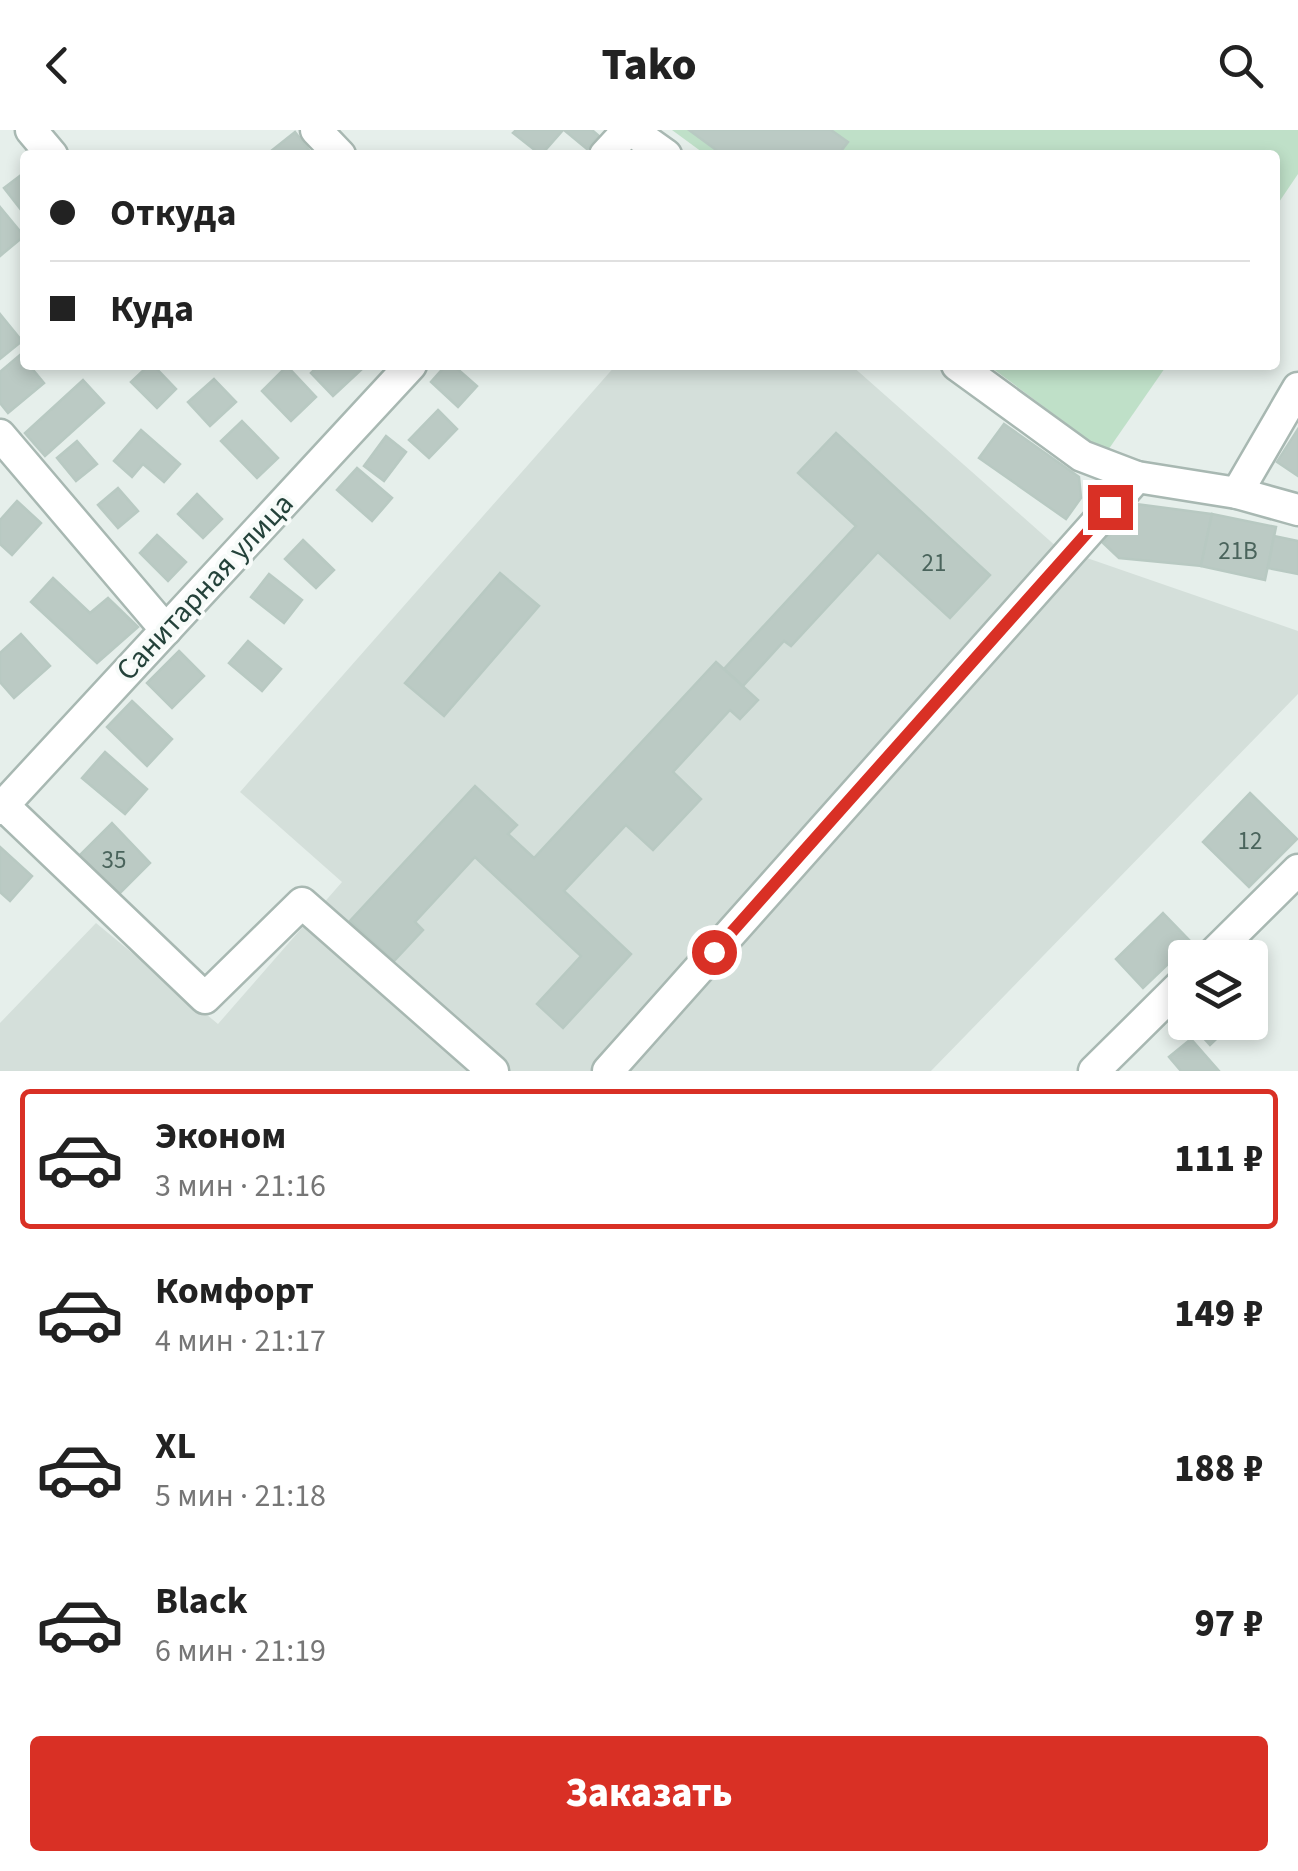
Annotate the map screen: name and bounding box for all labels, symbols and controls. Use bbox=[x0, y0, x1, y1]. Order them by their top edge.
text: Tako bbox=[601, 33, 697, 97]
icon: back bbox=[30, 38, 85, 93]
icon: search bbox=[1213, 38, 1268, 93]
text: Откуда bbox=[110, 186, 237, 240]
text: Куда bbox=[110, 282, 194, 336]
street label: Санитарная улица bbox=[106, 483, 304, 691]
route end bbox=[1088, 485, 1133, 530]
house number: 21В bbox=[1218, 533, 1258, 569]
house number: 21 bbox=[922, 545, 946, 581]
house number: 12 bbox=[1238, 823, 1262, 859]
house number: 35 bbox=[102, 842, 126, 878]
route start bbox=[692, 930, 737, 975]
map controls bbox=[1168, 940, 1268, 1040]
button: layers bbox=[1168, 940, 1268, 1040]
text: Эконом bbox=[155, 1109, 286, 1163]
icon: car bbox=[35, 1114, 125, 1204]
text: 111 ₽ bbox=[1174, 1132, 1263, 1186]
text: 3 мин · 21:16 bbox=[155, 1163, 326, 1209]
text: Комфорт bbox=[155, 1264, 314, 1318]
icon: car bbox=[35, 1269, 125, 1359]
text: 149 ₽ bbox=[1174, 1287, 1263, 1341]
text: 4 мин · 21:17 bbox=[155, 1318, 326, 1364]
text: XL bbox=[155, 1419, 196, 1473]
icon: car bbox=[35, 1424, 125, 1514]
text: 188 ₽ bbox=[1174, 1442, 1263, 1496]
text: 5 мин · 21:18 bbox=[155, 1473, 326, 1519]
text: Black bbox=[155, 1574, 248, 1628]
icon: car bbox=[35, 1579, 125, 1669]
text: 97 ₽ bbox=[1195, 1597, 1263, 1651]
text: 6 мин · 21:19 bbox=[155, 1628, 326, 1674]
button: Заказать bbox=[30, 1736, 1268, 1851]

